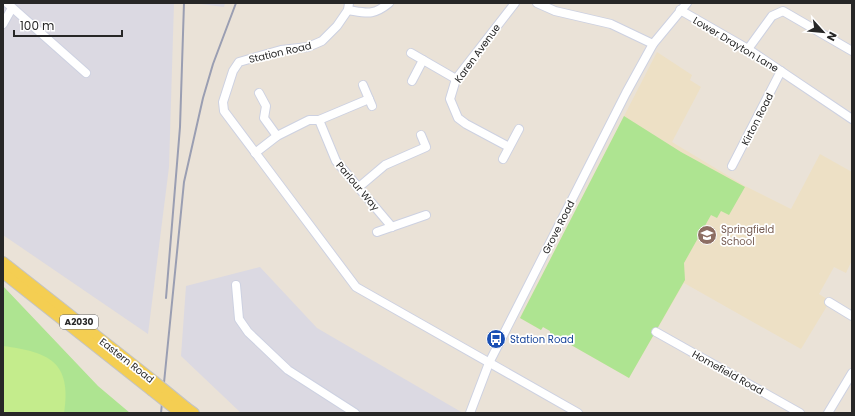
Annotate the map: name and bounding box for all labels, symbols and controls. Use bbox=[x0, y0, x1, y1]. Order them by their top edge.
scale bar bbox=[14, 12, 122, 38]
north arrow bbox=[803, 12, 843, 52]
street label: Lower Drayton Lane bbox=[690, 13, 781, 76]
text: 100 m bbox=[20, 17, 54, 34]
street label: Karen Avenue bbox=[451, 21, 504, 86]
text: N bbox=[823, 29, 841, 44]
street label: Station Road bbox=[247, 38, 313, 67]
street label: Kirton Road bbox=[738, 90, 777, 148]
street label: Parlour Way bbox=[333, 158, 383, 214]
street label: Grove Road bbox=[539, 198, 578, 257]
place label: Springfield School bbox=[721, 222, 774, 249]
school or university icon: Springfield School bbox=[696, 224, 718, 246]
road number: A2030 bbox=[60, 315, 98, 329]
bus stop icon: Station Road bbox=[485, 328, 507, 350]
place label: Station Road bbox=[510, 332, 574, 347]
street label: Eastern Road bbox=[96, 334, 157, 387]
street label: Homefield Road bbox=[689, 347, 766, 398]

